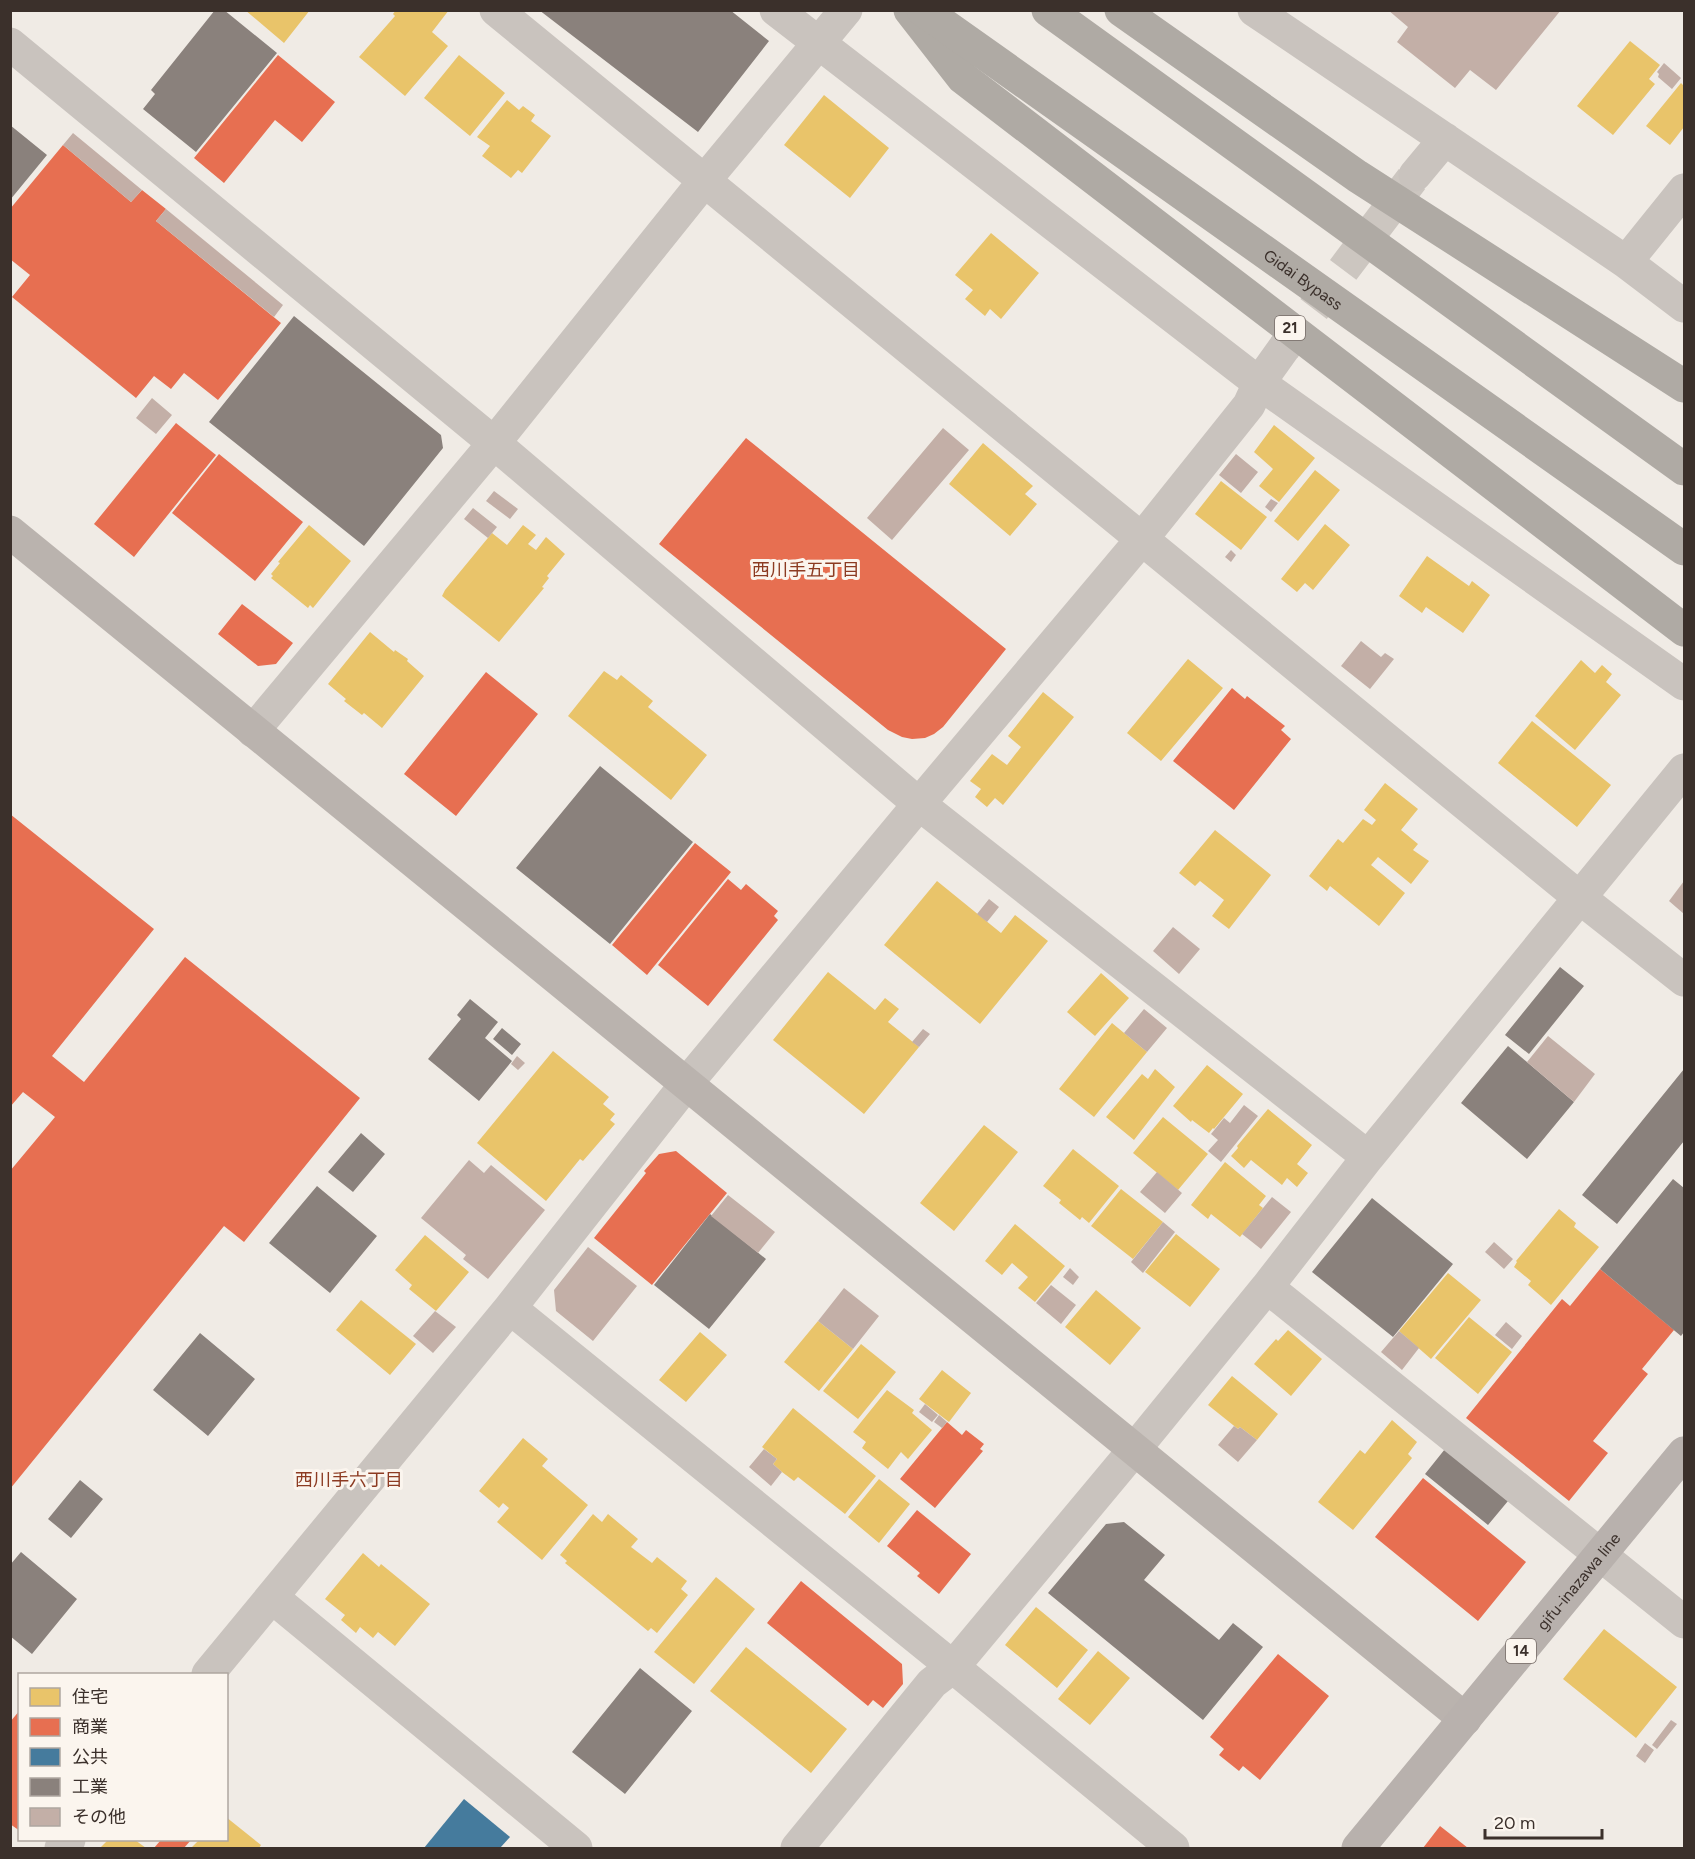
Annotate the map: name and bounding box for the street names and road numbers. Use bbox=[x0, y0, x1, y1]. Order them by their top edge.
street label: Gidai Bypass bbox=[1260, 245, 1346, 314]
road number: 21 bbox=[1275, 316, 1305, 340]
street label: gifu-inazawa line bbox=[1532, 1528, 1624, 1634]
road number: 14 bbox=[1506, 1639, 1536, 1663]

